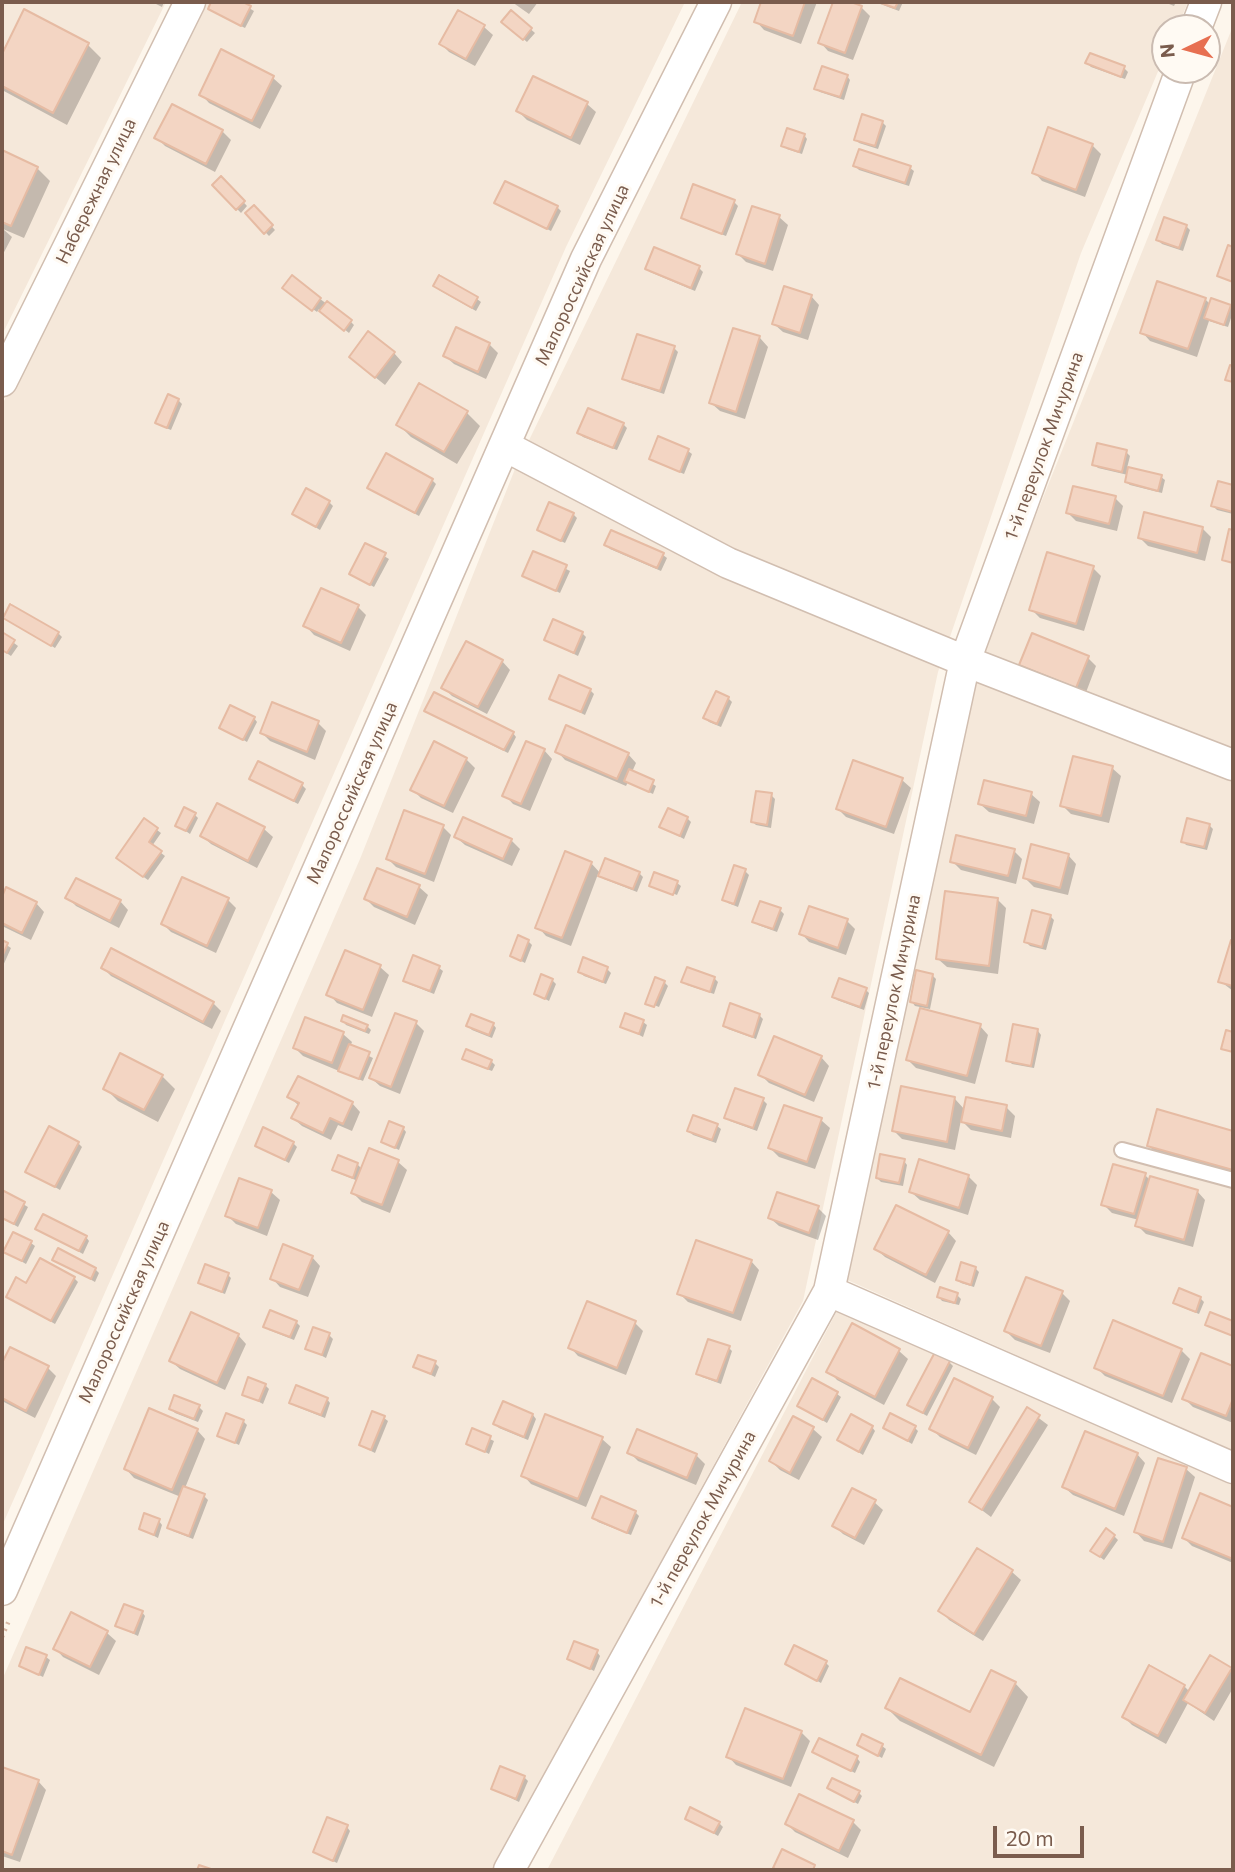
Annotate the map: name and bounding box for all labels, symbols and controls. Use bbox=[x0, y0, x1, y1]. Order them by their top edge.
north arrow bbox=[1151, 14, 1221, 84]
text: N bbox=[1154, 43, 1179, 59]
street label: Набережная улица bbox=[51, 115, 141, 267]
street label: Малороссийская улица bbox=[531, 181, 633, 369]
street label: 1-й переулок Мичурина bbox=[1000, 349, 1088, 543]
street label: Малороссийская улица bbox=[302, 698, 402, 888]
street label: 1-й переулок Мичурина bbox=[863, 893, 925, 1091]
street label: Малороссийская улица bbox=[74, 1217, 174, 1407]
street label: 1-й переулок Мичурина bbox=[645, 1427, 761, 1611]
scale bar bbox=[997, 1812, 1088, 1856]
text: 20 m bbox=[1006, 1825, 1054, 1850]

